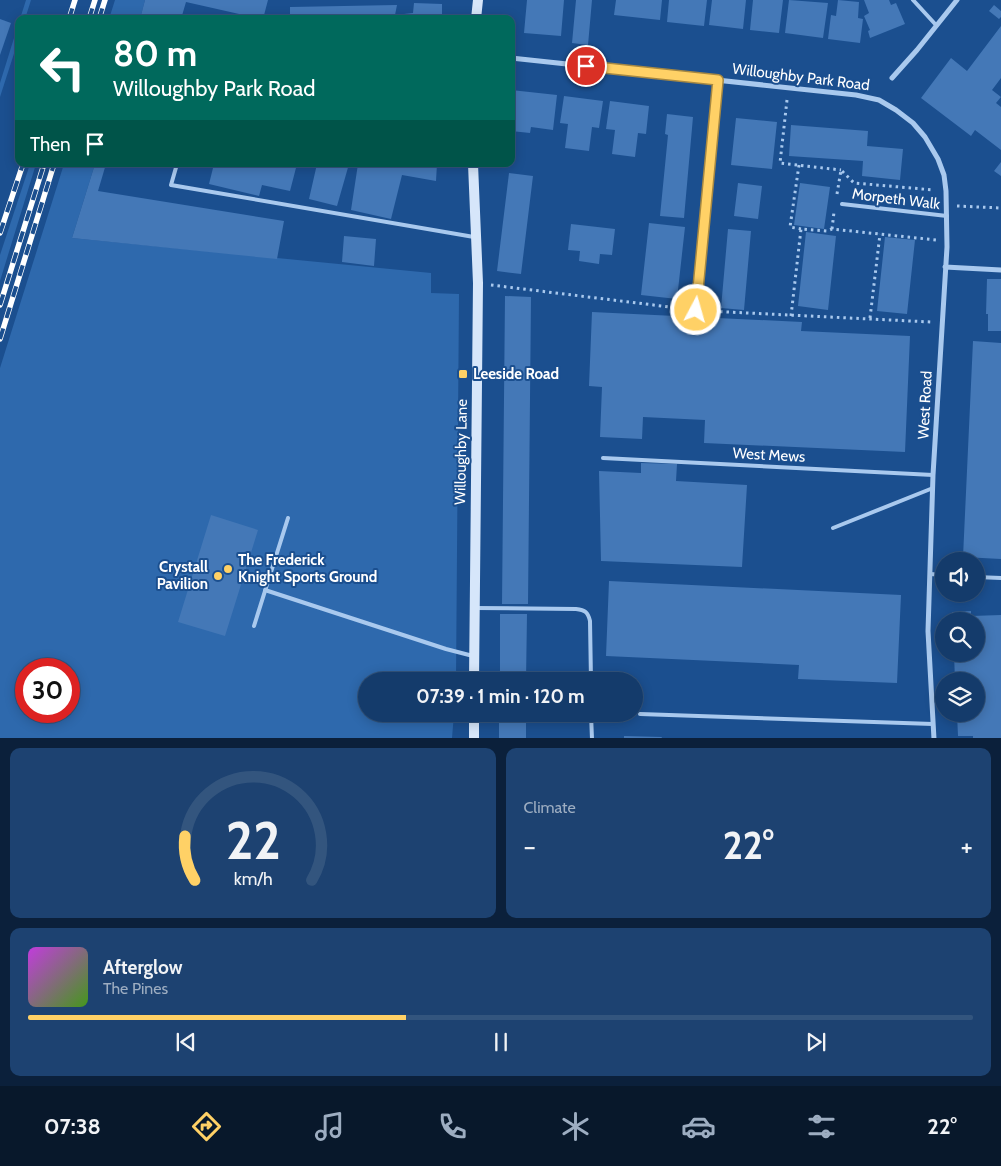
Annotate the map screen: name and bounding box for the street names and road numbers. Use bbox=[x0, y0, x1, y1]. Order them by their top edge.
street label: Willoughby Park Road bbox=[731, 60, 871, 94]
street label: Morpeth Walk bbox=[851, 185, 941, 213]
street label: West Road bbox=[914, 370, 936, 440]
street label: Willoughby Lane bbox=[451, 399, 471, 505]
street label: West Mews bbox=[732, 444, 806, 466]

